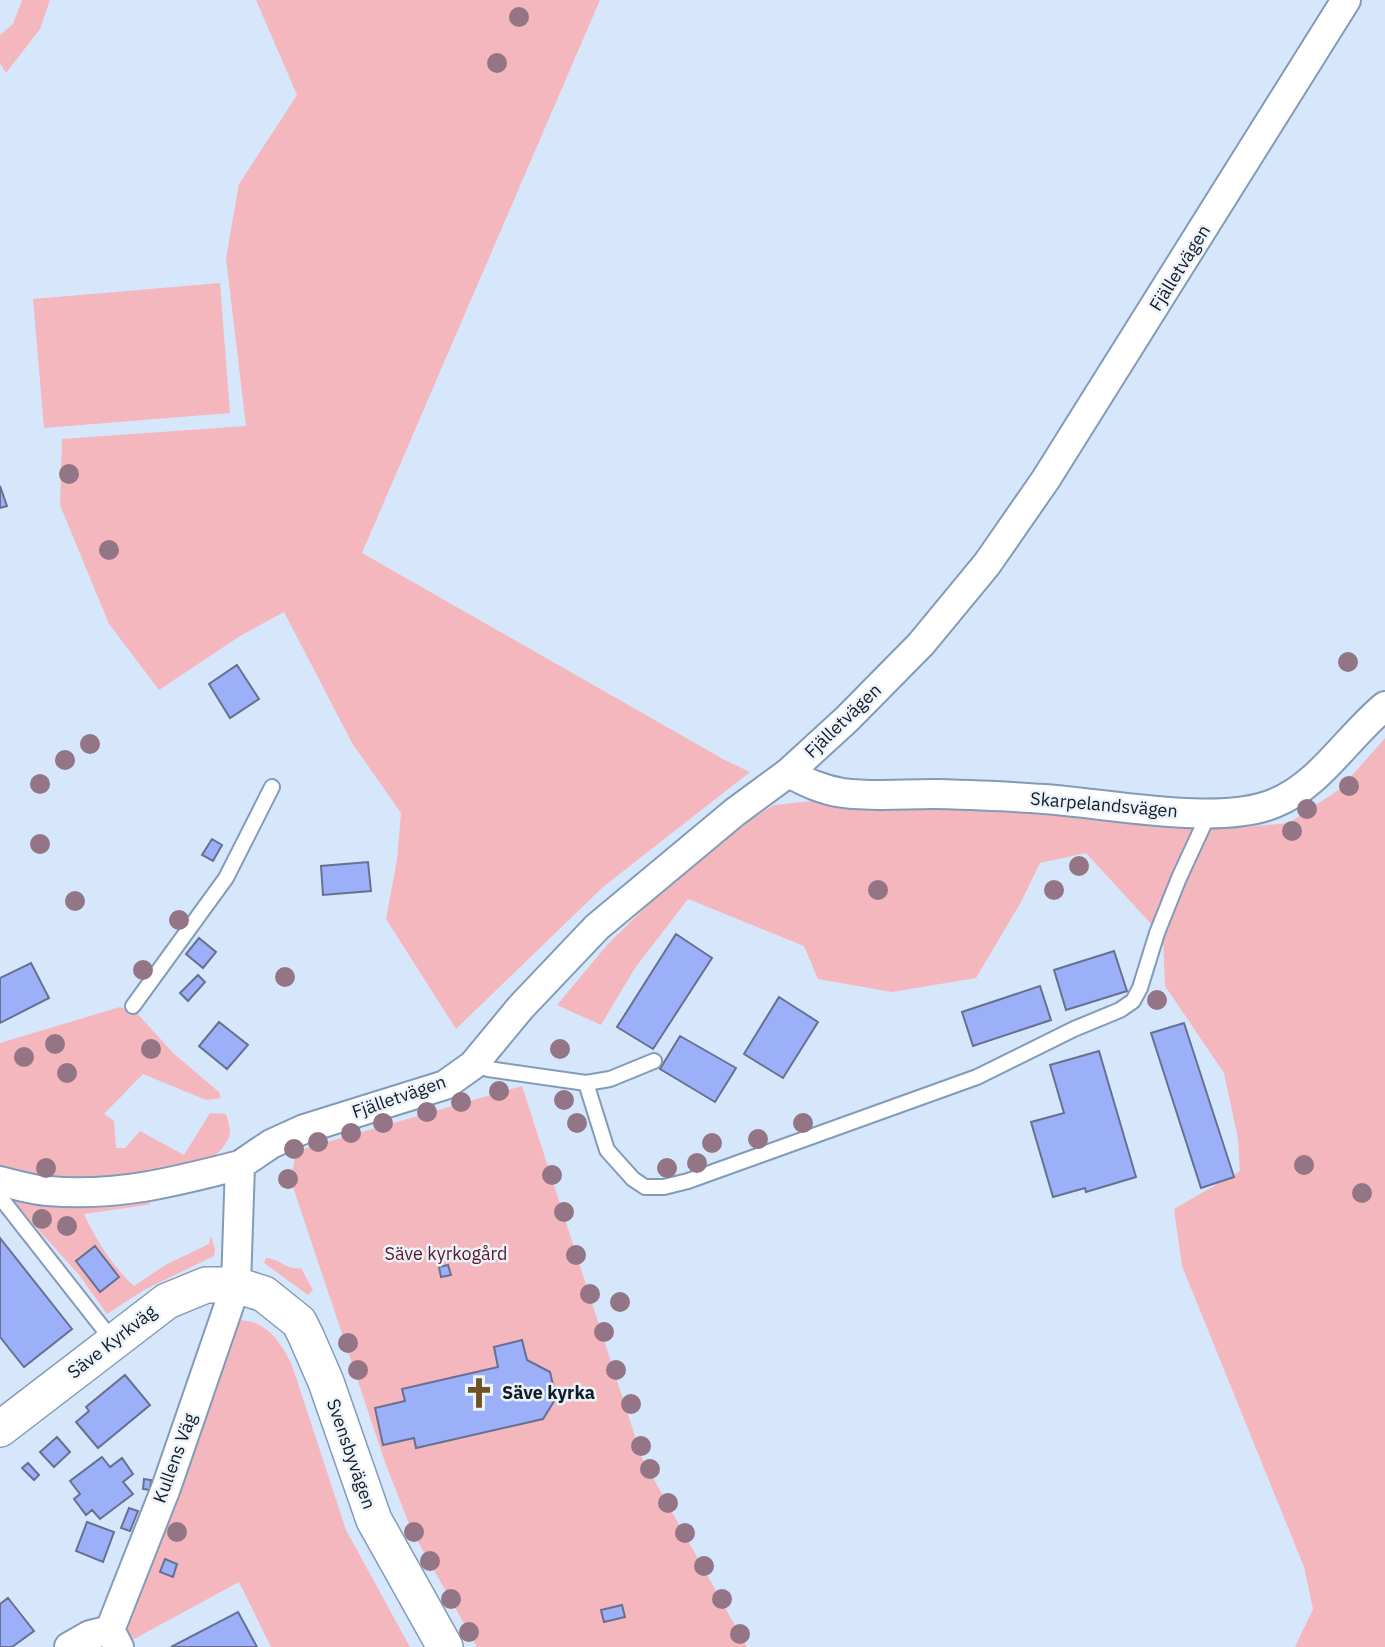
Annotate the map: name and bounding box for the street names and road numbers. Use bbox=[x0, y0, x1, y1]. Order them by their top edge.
street label: Fjälletvägen bbox=[1144, 220, 1215, 315]
street label: Fjälletvägen bbox=[800, 678, 886, 763]
street label: Skarpelandsvägen bbox=[1029, 787, 1179, 822]
street label: Fjälletvägen bbox=[349, 1070, 449, 1123]
street label: Säve Kyrkväg bbox=[63, 1299, 161, 1383]
street label: Svensbyvägen bbox=[322, 1396, 381, 1512]
street label: Kullens Väg bbox=[148, 1409, 202, 1506]

